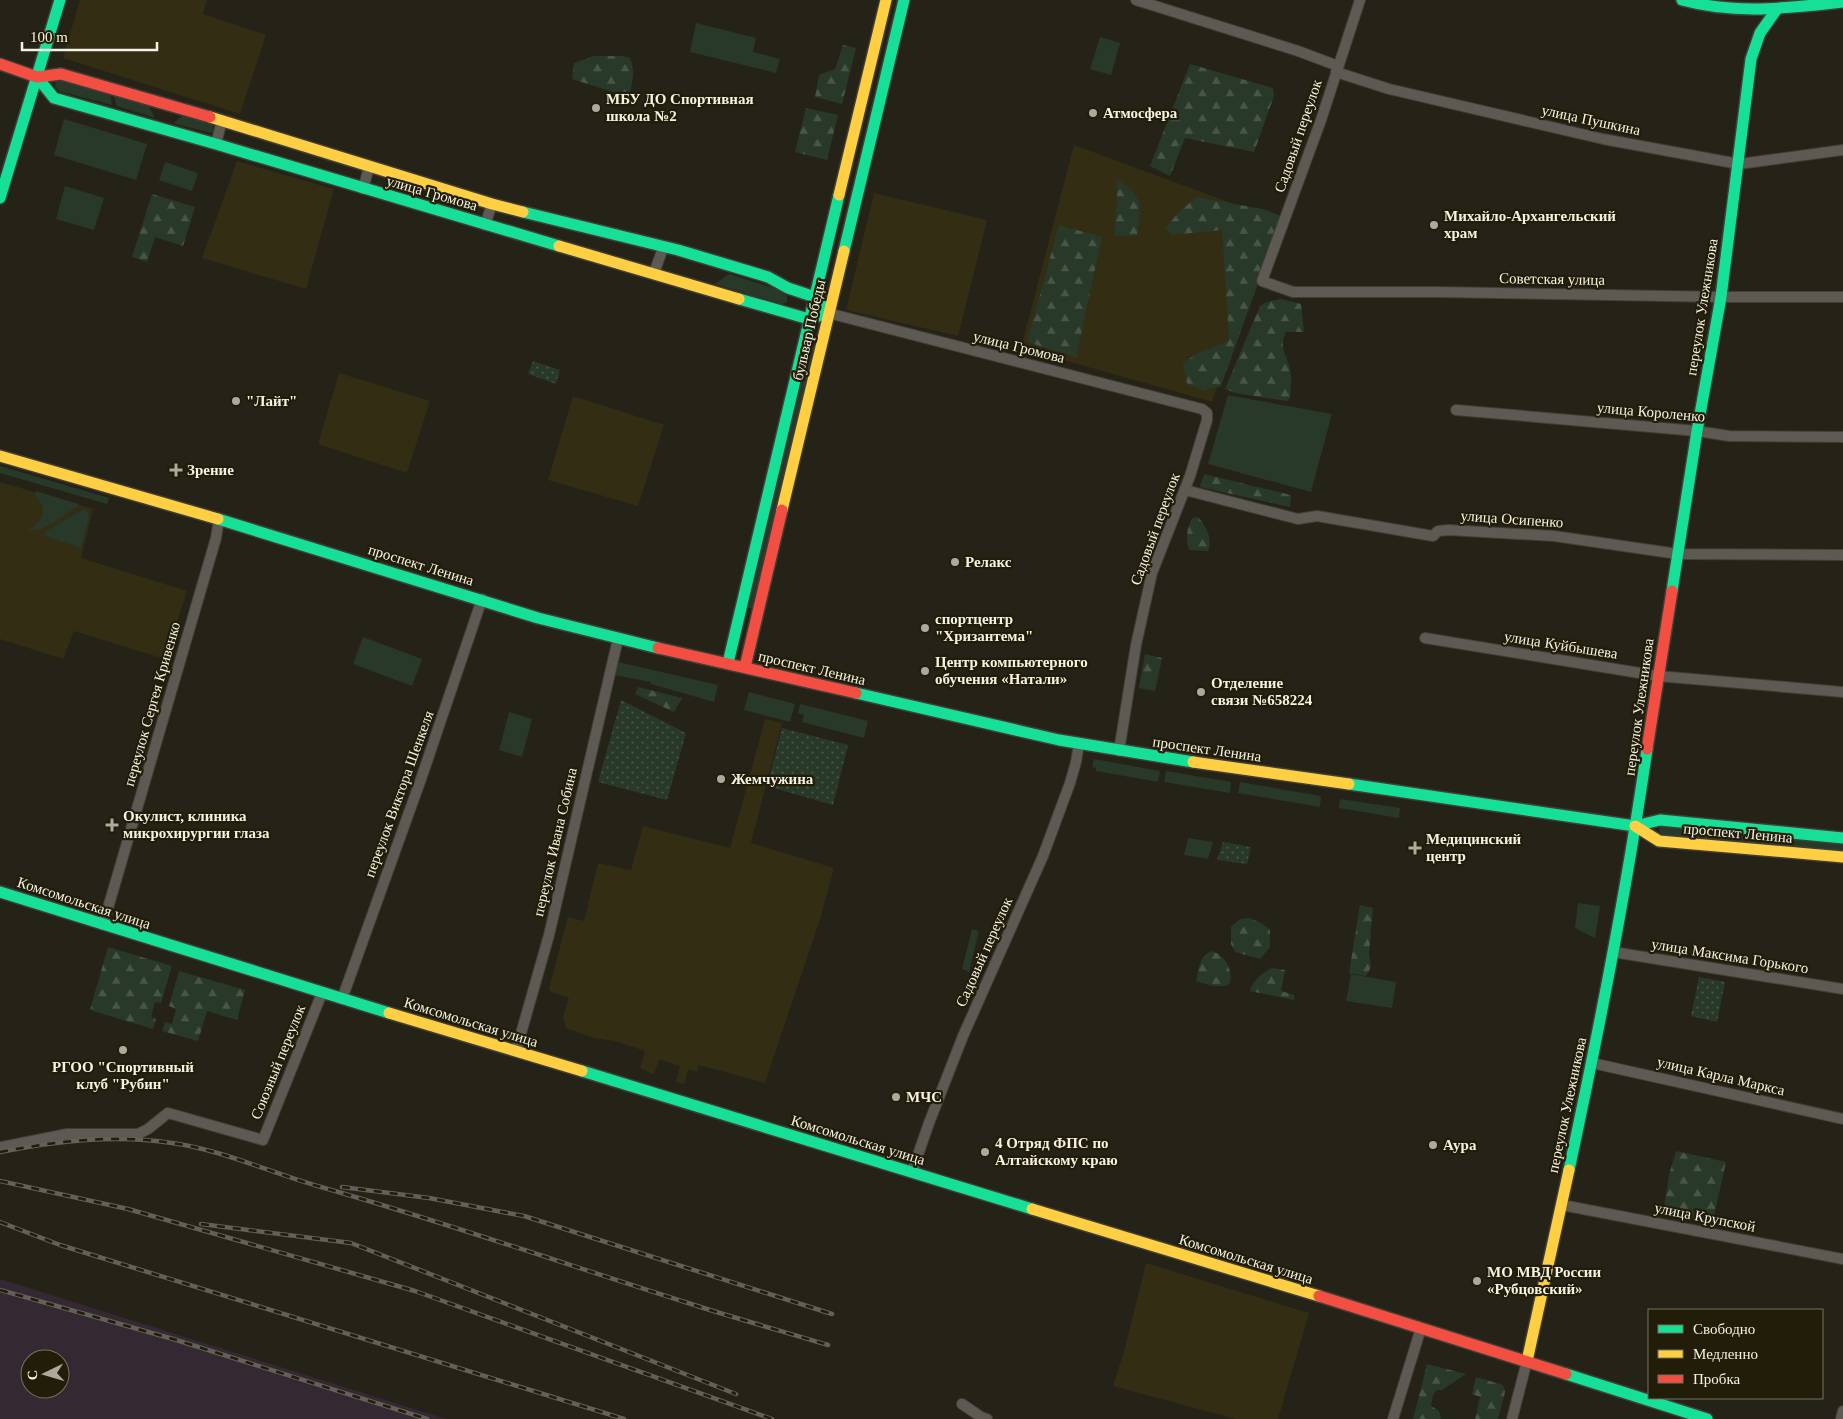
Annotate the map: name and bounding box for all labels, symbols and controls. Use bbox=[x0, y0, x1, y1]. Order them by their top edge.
scale bar bbox=[22, 20, 158, 52]
text: 100 m bbox=[30, 29, 68, 45]
street label: Садовый переулок bbox=[1271, 77, 1325, 195]
place label: МБУ ДО Спортивная школа №2 bbox=[606, 91, 754, 124]
marker: МБУ ДО Спортивная школа №2 bbox=[590, 102, 602, 114]
street label: улица Пушкина bbox=[1540, 102, 1642, 138]
place label: Атмосфера bbox=[1103, 105, 1178, 121]
marker: Атмосфера bbox=[1087, 107, 1099, 119]
street label: улица Громова bbox=[385, 172, 480, 214]
place label: Михайло-Архангельский храм bbox=[1444, 208, 1616, 241]
marker: Михайло-Архангельский храм bbox=[1428, 219, 1440, 231]
street label: переулок Улежникова bbox=[1683, 237, 1721, 377]
street label: Советская улица bbox=[1499, 270, 1605, 288]
street label: бульвар Победы bbox=[790, 278, 828, 382]
street label: улица Громова bbox=[972, 328, 1067, 366]
place label: "Лайт" bbox=[246, 393, 297, 409]
marker: "Лайт" bbox=[230, 395, 242, 407]
street label: улица Короленко bbox=[1596, 399, 1706, 425]
place label: Зрение bbox=[187, 462, 234, 478]
marker: Зрение bbox=[169, 463, 183, 477]
street label: Садовый переулок bbox=[1127, 470, 1183, 587]
street label: улица Осипенко bbox=[1460, 507, 1564, 531]
street label: проспект Ленина bbox=[366, 541, 476, 589]
place label: Релакс bbox=[965, 554, 1012, 570]
marker: Релакс bbox=[949, 556, 961, 568]
place label: спортцентр "Хризантема" bbox=[935, 611, 1033, 644]
street label: переулок Сергея Кривенко bbox=[121, 620, 183, 788]
marker: спортцентр "Хризантема" bbox=[919, 622, 931, 634]
street label: улица Куйбышева bbox=[1503, 628, 1619, 662]
street label: переулок Улежникова bbox=[1621, 637, 1657, 777]
street label: проспект Ленина bbox=[757, 648, 868, 688]
place label: Центр компьютерного обучения «Натали» bbox=[935, 654, 1088, 687]
marker: Центр компьютерного обучения «Натали» bbox=[919, 665, 931, 677]
place label: Отделение связи №658224 bbox=[1211, 675, 1313, 708]
marker: Отделение связи №658224 bbox=[1195, 686, 1207, 698]
street label: переулок Виктора Шенкеля bbox=[361, 708, 437, 879]
street label: проспект Ленина bbox=[1152, 733, 1263, 765]
street label: переулок Ивана Собина bbox=[530, 766, 580, 918]
place label: Жемчужина bbox=[731, 771, 814, 787]
marker: Жемчужина bbox=[715, 773, 727, 785]
place label: Окулист, клиника микрохирургии глаза bbox=[123, 808, 270, 841]
marker: Окулист, клиника микрохирургии глаза bbox=[105, 818, 119, 832]
street label: проспект Ленина bbox=[1683, 820, 1794, 846]
place label: Медицинский центр bbox=[1426, 831, 1522, 864]
marker: Медицинский центр bbox=[1408, 841, 1422, 855]
street label: Комсомольская улица bbox=[15, 874, 153, 932]
street label: Садовый переулок bbox=[953, 894, 1016, 1009]
street label: улица Максима Горького bbox=[1650, 936, 1810, 976]
street label: Комсомольская улица bbox=[402, 994, 540, 1050]
street label: Союзный переулок bbox=[248, 1002, 309, 1122]
street label: переулок Улежникова bbox=[1545, 1035, 1589, 1174]
marker: РГОО "Спортивный клуб "Рубин" bbox=[117, 1044, 129, 1056]
street label: улица Карла Маркса bbox=[1656, 1054, 1787, 1099]
place label: РГОО "Спортивный клуб "Рубин" bbox=[52, 1059, 194, 1092]
place label: МЧС bbox=[906, 1089, 942, 1105]
marker: МЧС bbox=[890, 1091, 902, 1103]
street label: Комсомольская улица bbox=[789, 1112, 927, 1168]
place label: 4 Отряд ФПС по Алтайскому краю bbox=[995, 1135, 1118, 1168]
place label: Аура bbox=[1443, 1137, 1477, 1153]
marker: Аура bbox=[1427, 1139, 1439, 1151]
marker: 4 Отряд ФПС по Алтайскому краю bbox=[979, 1146, 991, 1158]
street label: улица Крупской bbox=[1653, 1199, 1757, 1235]
street label: Комсомольская улица bbox=[1177, 1231, 1315, 1287]
place label: МО МВД России «Рубцовский» bbox=[1487, 1264, 1601, 1297]
marker: МО МВД России «Рубцовский» bbox=[1471, 1275, 1483, 1287]
legend bbox=[1648, 1309, 1823, 1399]
text: Свободно bbox=[1693, 1321, 1755, 1337]
text: Медленно bbox=[1693, 1346, 1758, 1362]
north arrow bbox=[20, 1349, 70, 1399]
text: С bbox=[25, 1369, 40, 1381]
text: Пробка bbox=[1693, 1371, 1741, 1387]

